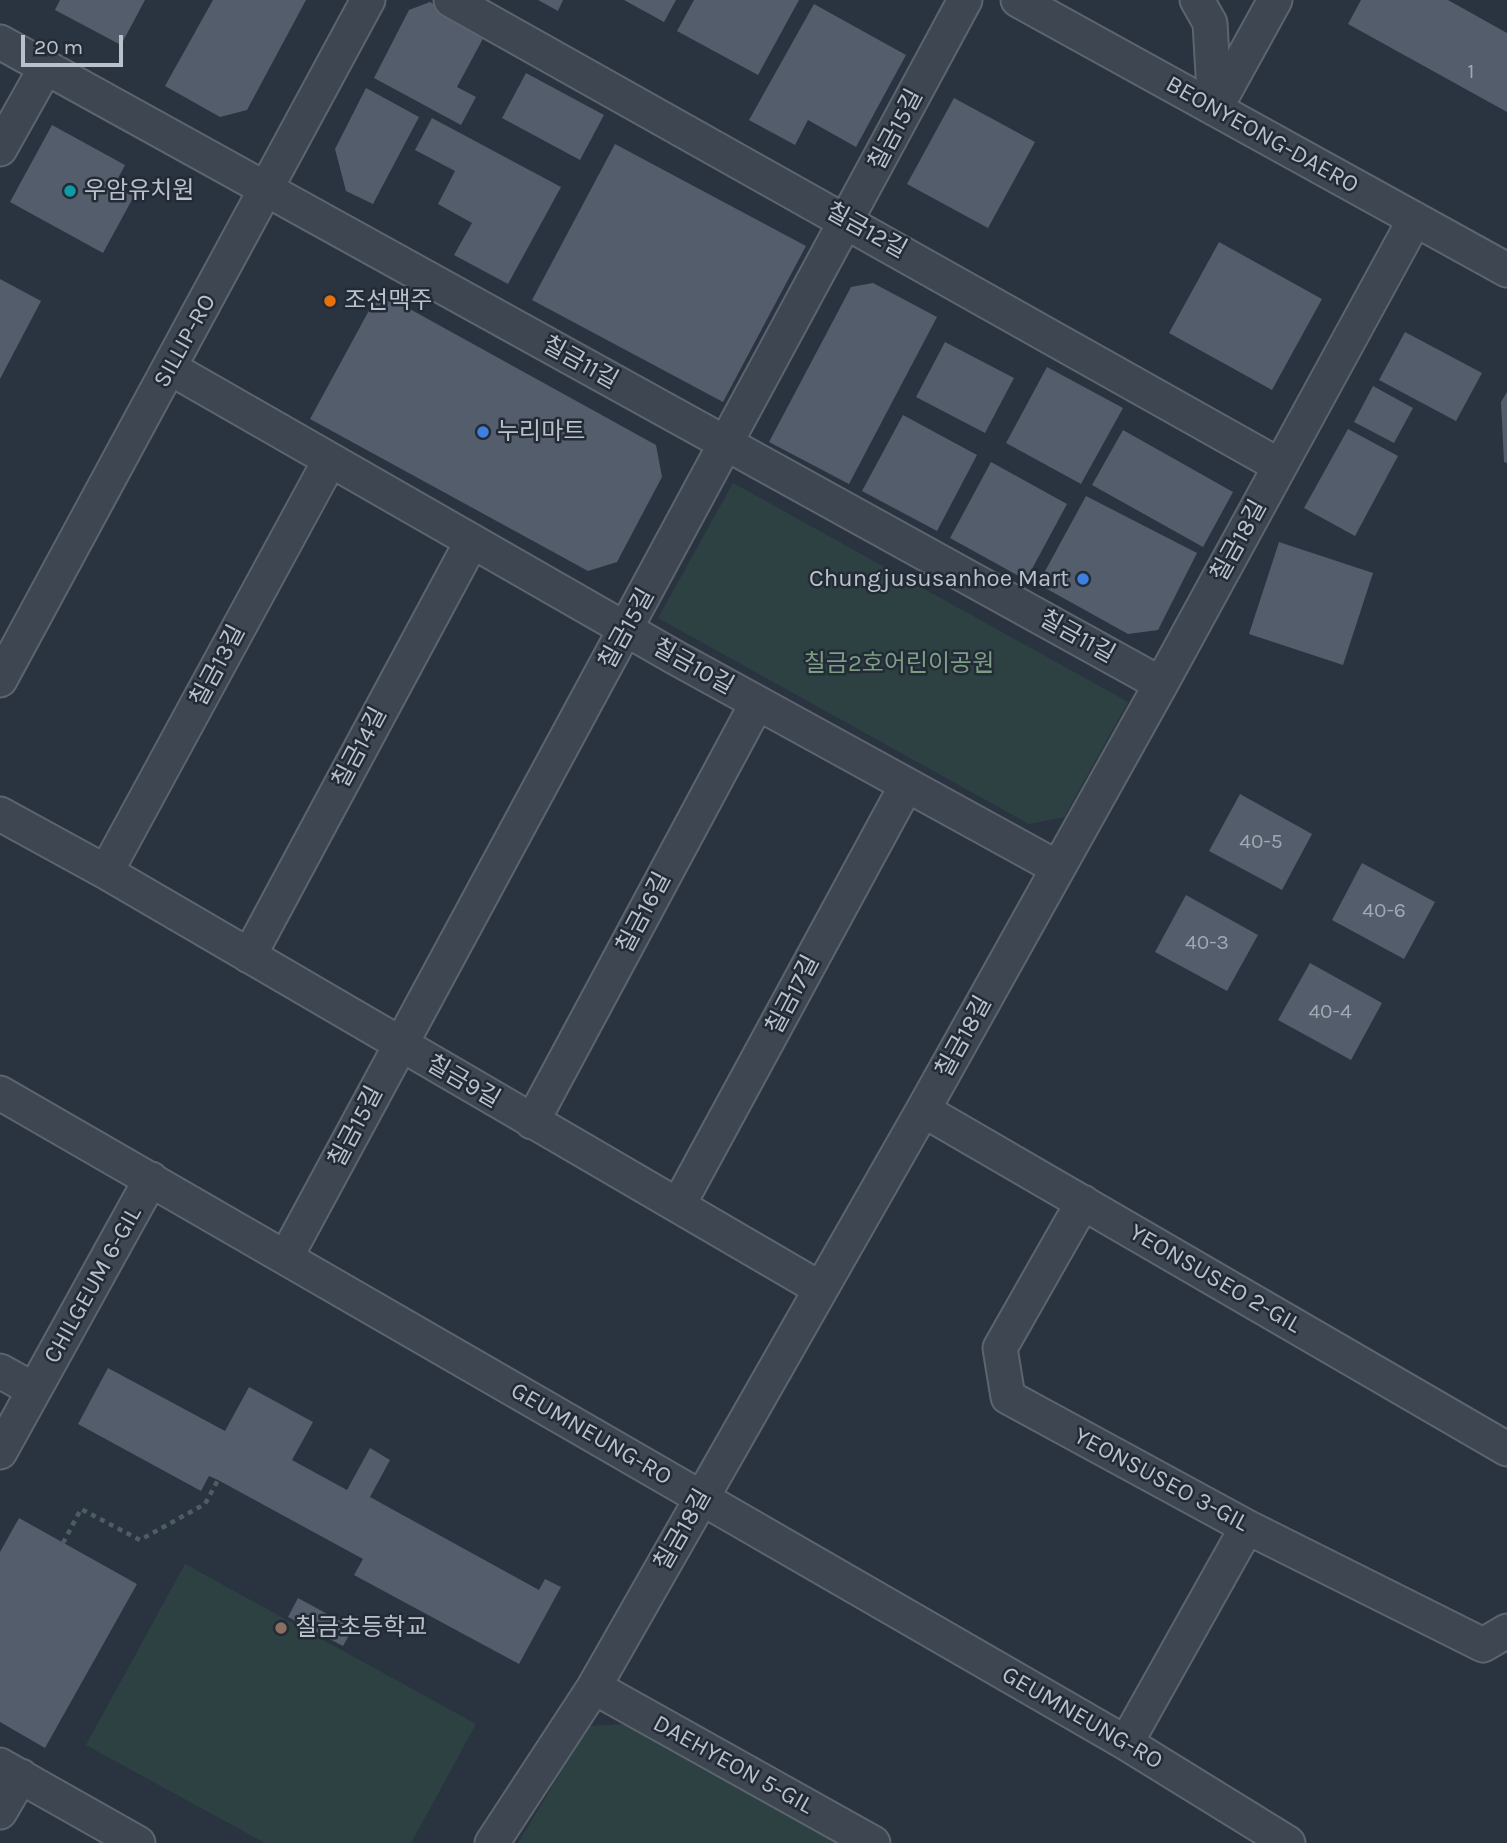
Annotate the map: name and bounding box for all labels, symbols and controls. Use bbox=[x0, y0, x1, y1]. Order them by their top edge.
scale bar bbox=[24, 21, 126, 65]
text: 20 m bbox=[34, 35, 83, 59]
house number: 1 bbox=[1468, 59, 1474, 85]
street label: BEONYEONG-DAERO bbox=[1161, 70, 1363, 200]
street label: 칠금15길 bbox=[863, 85, 929, 175]
place label: 우암유치원 bbox=[84, 177, 194, 205]
marker: 우암유치원 bbox=[62, 183, 78, 199]
street label: 칠금12길 bbox=[821, 197, 911, 265]
place label: 조선맥주 bbox=[344, 287, 432, 315]
street label: SILLIP-RO bbox=[148, 289, 222, 393]
marker: 조선맥주 bbox=[322, 293, 338, 309]
street label: 칠금11길 bbox=[537, 331, 623, 395]
place label: 누리마트 bbox=[497, 418, 585, 446]
marker: 누리마트 bbox=[475, 424, 491, 440]
street label: 칠금18길 bbox=[1205, 495, 1273, 587]
place label: Chungjususanhoe Mart bbox=[809, 565, 1069, 593]
marker: Chungjususanhoe Mart bbox=[1075, 571, 1091, 587]
street label: 칠금15길 bbox=[593, 584, 661, 674]
street label: 칠금11길 bbox=[1034, 605, 1120, 669]
street label: 칠금13길 bbox=[185, 620, 251, 712]
street label: 칠금10길 bbox=[647, 633, 739, 701]
park label: 칠금2호어린이공원 bbox=[804, 650, 994, 678]
street label: 칠금14길 bbox=[327, 703, 393, 793]
house number: 40-5 bbox=[1239, 829, 1283, 855]
street label: 칠금16길 bbox=[611, 867, 677, 959]
house number: 40-6 bbox=[1362, 898, 1406, 924]
house number: 40-3 bbox=[1185, 930, 1229, 956]
street label: 칠금17길 bbox=[760, 951, 826, 1039]
street label: 칠금18길 bbox=[930, 991, 998, 1083]
house number: 40-4 bbox=[1308, 999, 1352, 1025]
street label: 칠금9길 bbox=[421, 1049, 505, 1115]
street label: 칠금15길 bbox=[323, 1082, 389, 1172]
street label: CHILGEUM 6-GIL bbox=[38, 1202, 148, 1368]
street label: YEONSUSEO 2-GIL bbox=[1124, 1218, 1306, 1340]
street label: GEUMNEUNG-RO bbox=[505, 1376, 677, 1492]
street label: YEONSUSEO 3-GIL bbox=[1069, 1422, 1253, 1538]
street label: 칠금18길 bbox=[648, 1484, 718, 1576]
place label: 칠금초등학교 bbox=[295, 1614, 427, 1642]
marker: 칠금초등학교 bbox=[273, 1620, 289, 1636]
street label: GEUMNEUNG-RO bbox=[996, 1660, 1168, 1776]
street label: DAEHYEON 5-GIL bbox=[648, 1709, 818, 1821]

